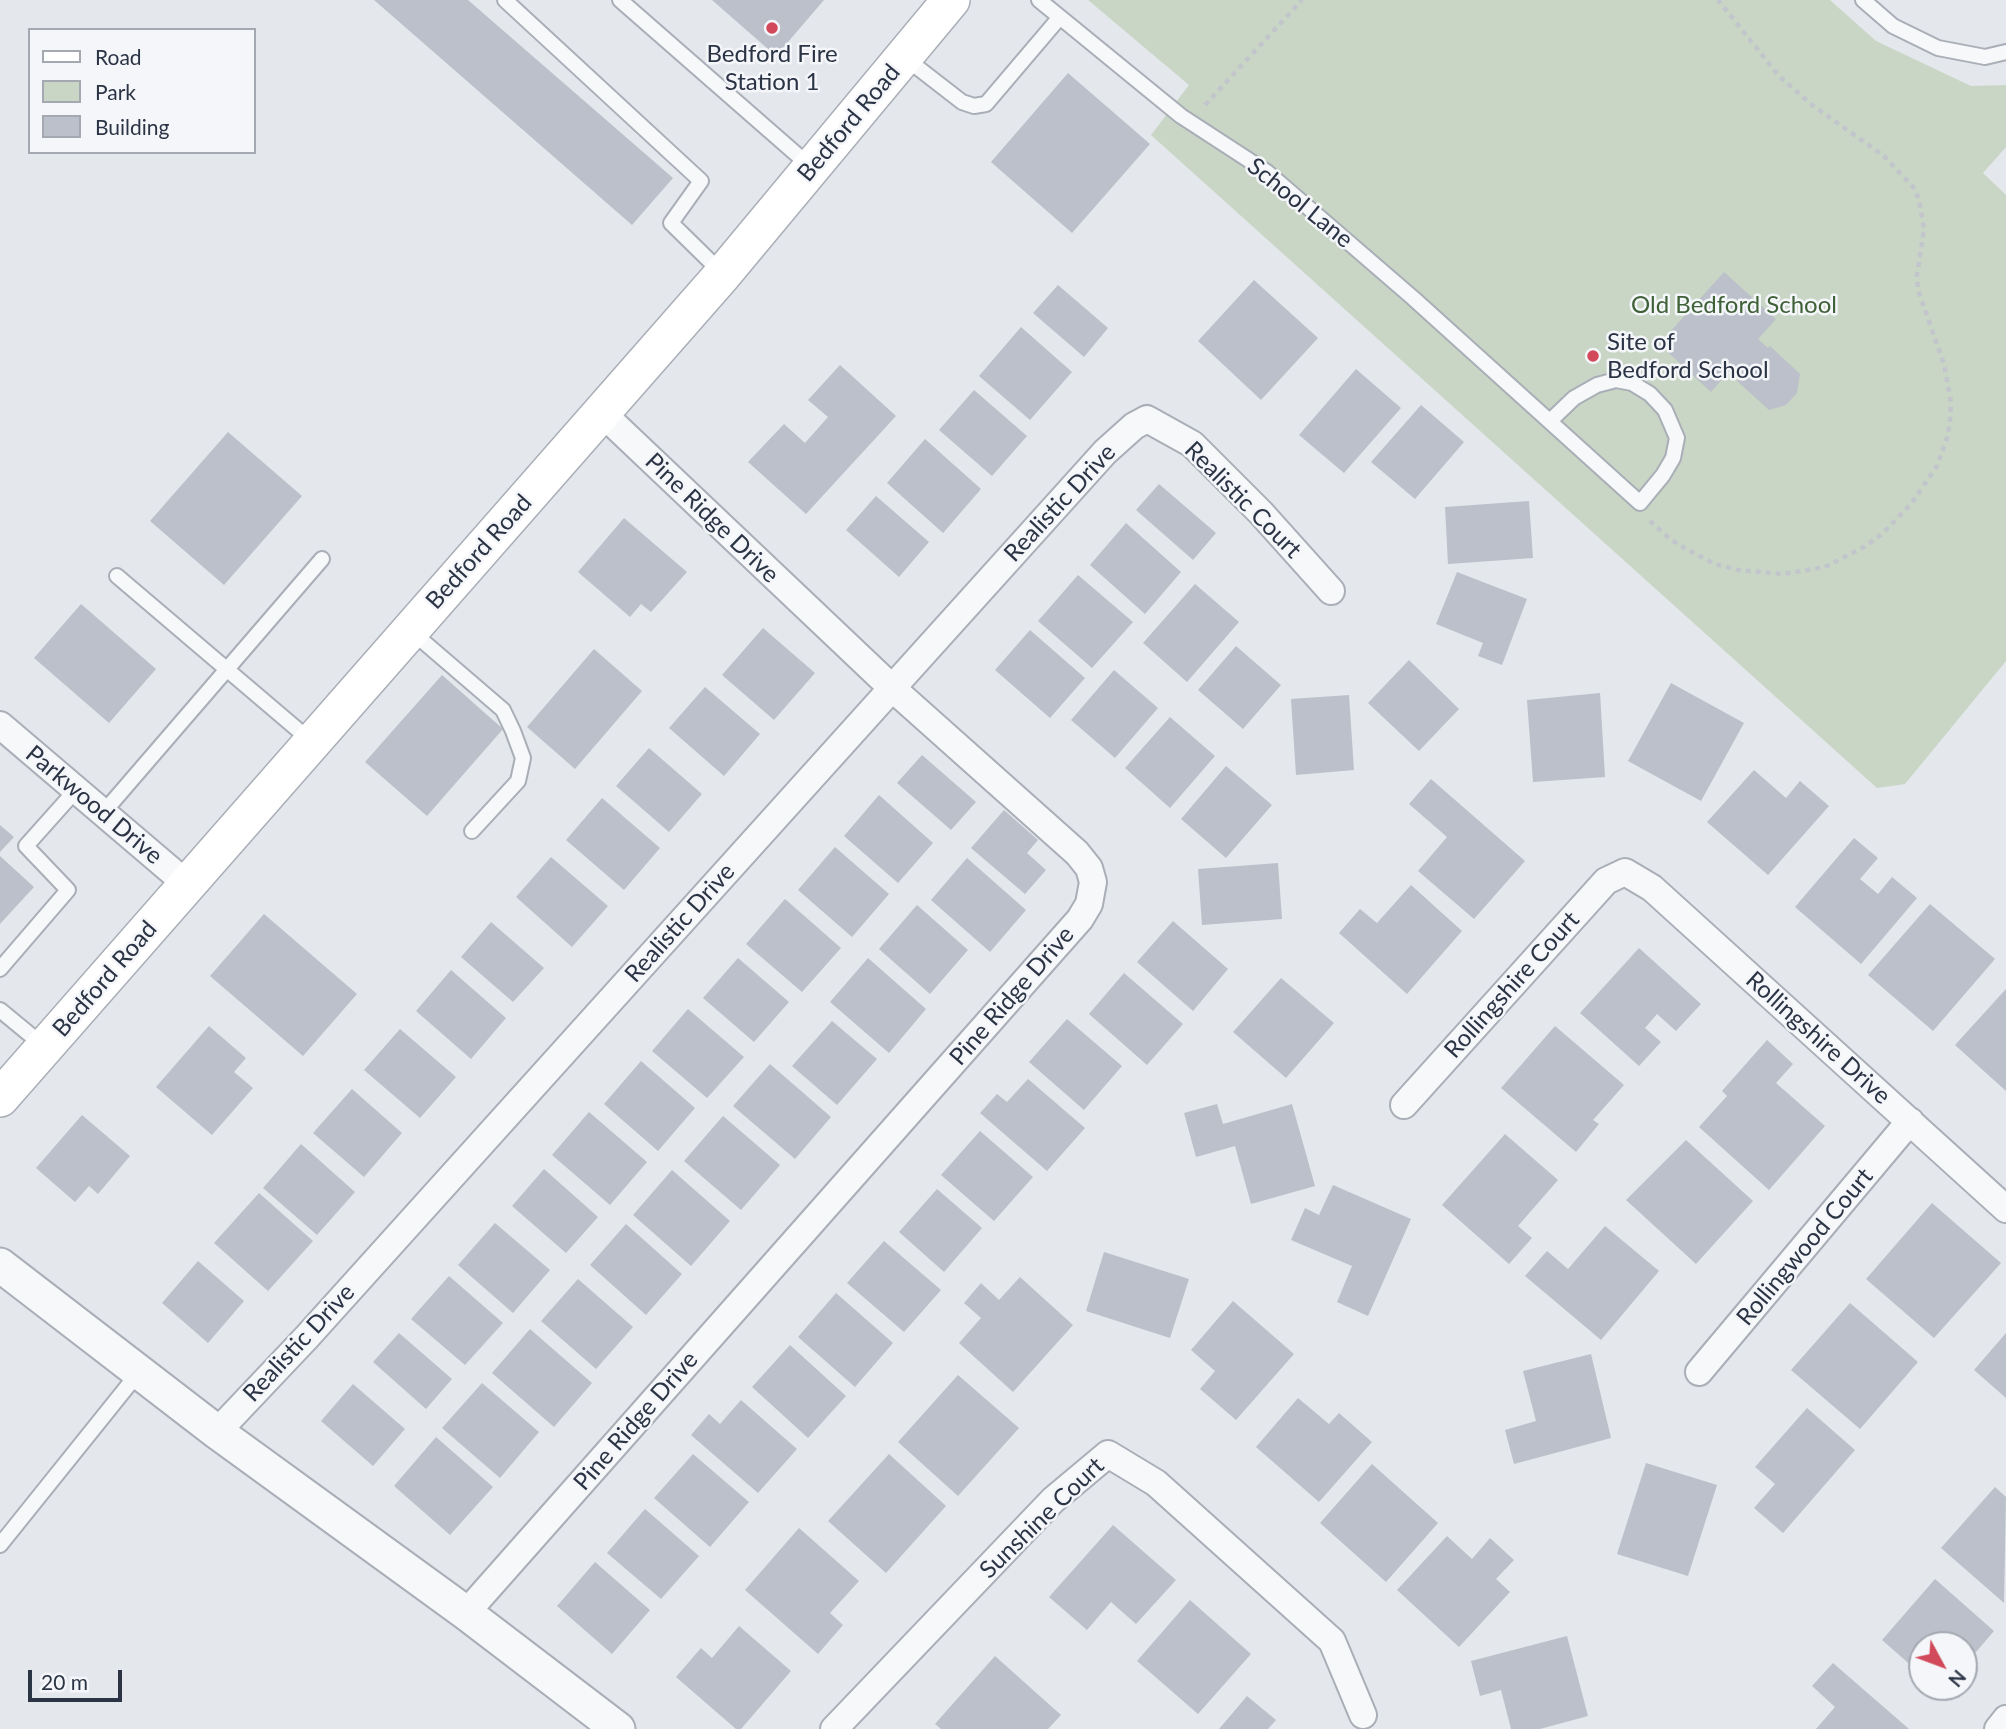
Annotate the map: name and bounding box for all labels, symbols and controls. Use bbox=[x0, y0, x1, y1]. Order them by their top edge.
marker: Bedford Fire Station 1 bbox=[764, 20, 780, 36]
legend bbox=[28, 28, 256, 154]
place label: Bedford Fire Station 1 bbox=[706, 40, 838, 96]
text: Road bbox=[95, 44, 142, 69]
street label: Bedford Road bbox=[792, 59, 906, 187]
text: Park bbox=[95, 79, 136, 104]
text: Building bbox=[95, 114, 170, 139]
street label: School Lane bbox=[1242, 152, 1358, 254]
park label: Old Bedford School bbox=[1631, 291, 1837, 319]
place label: Site of Bedford School bbox=[1607, 328, 1769, 384]
marker: Site of Bedford School bbox=[1585, 348, 1601, 364]
street label: Realistic Court bbox=[1179, 436, 1307, 564]
street label: Realistic Drive bbox=[998, 438, 1122, 568]
street label: Pine Ridge Drive bbox=[639, 447, 785, 589]
street label: Bedford Road bbox=[420, 489, 538, 615]
street label: Parkwood Drive bbox=[20, 739, 168, 871]
street label: Realistic Drive bbox=[619, 858, 741, 988]
street label: Rollingshire Court bbox=[1439, 906, 1585, 1064]
street label: Bedford Road bbox=[47, 915, 163, 1043]
street label: Pine Ridge Drive bbox=[944, 921, 1080, 1071]
street label: Rollingshire Drive bbox=[1740, 966, 1896, 1110]
street label: Rollingwood Court bbox=[1731, 1163, 1879, 1331]
street label: Realistic Drive bbox=[237, 1278, 361, 1408]
street label: Pine Ridge Drive bbox=[568, 1346, 704, 1496]
street label: Sunshine Court bbox=[974, 1452, 1110, 1584]
north arrow bbox=[1908, 1631, 1978, 1701]
scale bar bbox=[32, 1656, 126, 1700]
text: N bbox=[1944, 1666, 1971, 1692]
text: 20 m bbox=[41, 1669, 88, 1694]

